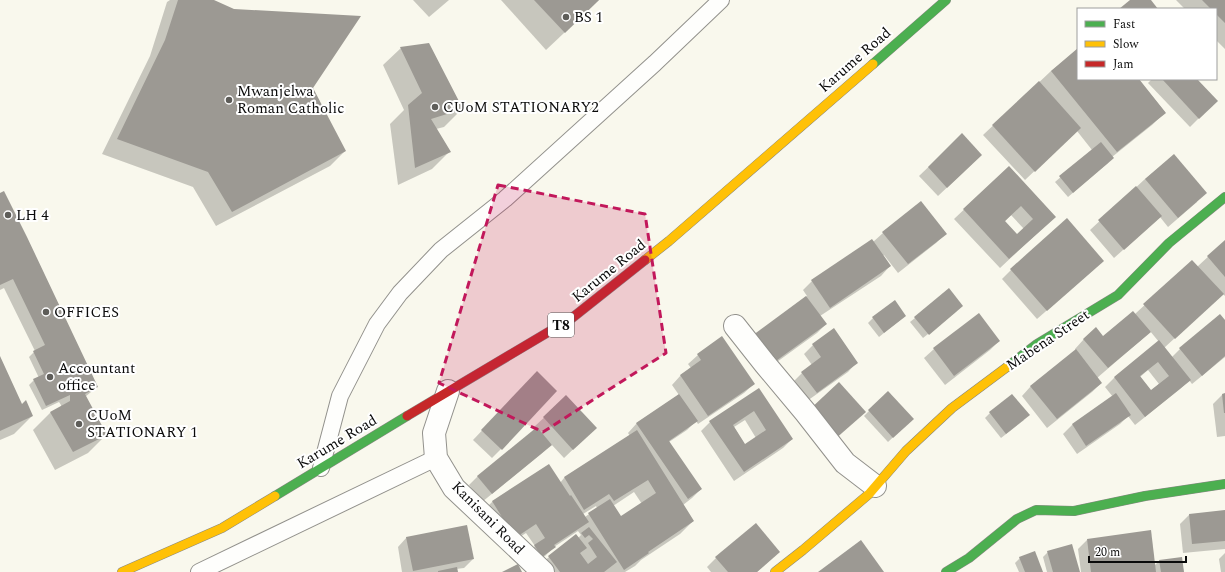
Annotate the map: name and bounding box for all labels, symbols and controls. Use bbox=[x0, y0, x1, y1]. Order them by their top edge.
place label: BS 1 bbox=[574, 6, 603, 29]
legend bbox=[1077, 8, 1217, 80]
marker: BS 1 bbox=[561, 12, 571, 22]
text: Fast bbox=[1113, 15, 1135, 34]
street label: Karume Road bbox=[814, 22, 896, 98]
text: Slow bbox=[1113, 35, 1139, 54]
text: Jam bbox=[1113, 55, 1134, 74]
place label: Mwanjelwa Roman Catholic bbox=[237, 80, 344, 120]
marker: Mwanjelwa Roman Catholic bbox=[224, 95, 234, 105]
place label: CUoM STATIONARY2 bbox=[443, 96, 599, 119]
marker: CUoM STATIONARY2 bbox=[430, 102, 440, 112]
place label: LH 4 bbox=[16, 204, 49, 227]
marker: LH 4 bbox=[3, 210, 13, 220]
street label: Karume Road bbox=[567, 234, 651, 308]
place label: OFFICES bbox=[54, 301, 119, 324]
street label: Mabena Street bbox=[1002, 303, 1094, 377]
marker: OFFICES bbox=[41, 307, 51, 317]
road number: T8 bbox=[548, 313, 574, 337]
place label: Accountant office bbox=[58, 357, 135, 397]
marker: Accountant office bbox=[45, 372, 55, 382]
place label: CUoM STATIONARY 1 bbox=[87, 404, 198, 444]
street label: Karume Road bbox=[293, 409, 381, 475]
marker: CUoM STATIONARY 1 bbox=[74, 419, 84, 429]
street label: Kanisani Road bbox=[446, 476, 530, 560]
scale bar bbox=[1089, 538, 1186, 564]
text: 20 m bbox=[1095, 543, 1120, 562]

